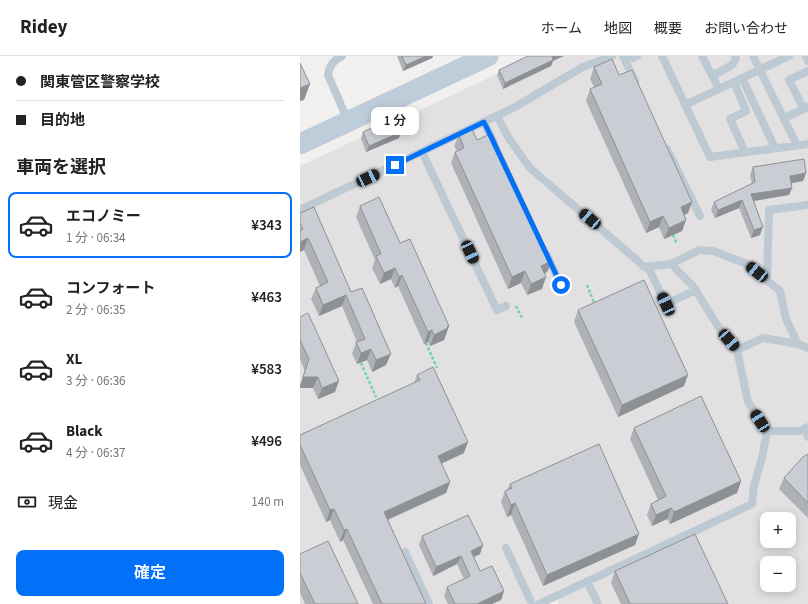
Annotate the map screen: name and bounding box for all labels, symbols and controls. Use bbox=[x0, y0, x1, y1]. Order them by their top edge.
text: Ridey bbox=[20, 14, 67, 41]
text: ホーム bbox=[540, 19, 582, 39]
text: 地図 bbox=[604, 19, 632, 39]
text: 概要 bbox=[654, 19, 682, 39]
text: お問い合わせ bbox=[704, 19, 788, 39]
text: 関東管区警察学校 bbox=[40, 72, 160, 93]
callout: 1 分 bbox=[371, 107, 419, 135]
text: 目的地 bbox=[40, 110, 85, 131]
text: 1 分 bbox=[384, 112, 406, 130]
text: 車両を選択 bbox=[16, 155, 106, 180]
route end bbox=[386, 156, 404, 174]
car bbox=[355, 167, 381, 189]
text: エコノミー bbox=[66, 206, 141, 227]
icon: car bbox=[18, 207, 54, 243]
car bbox=[577, 207, 603, 231]
text: ¥343 bbox=[251, 215, 282, 236]
text: 1 分 · 06:34 bbox=[66, 229, 126, 247]
car bbox=[459, 239, 481, 265]
car bbox=[744, 260, 770, 284]
route start bbox=[552, 276, 570, 294]
text: コンフォート bbox=[66, 278, 156, 299]
icon: car bbox=[18, 279, 54, 315]
text: ¥463 bbox=[251, 287, 282, 308]
car bbox=[655, 291, 677, 317]
text: 2 分 · 06:35 bbox=[66, 301, 126, 319]
car bbox=[717, 327, 741, 353]
text: XL bbox=[66, 349, 82, 370]
icon: car bbox=[18, 351, 54, 387]
text: ¥583 bbox=[251, 359, 282, 380]
text: 3 分 · 06:36 bbox=[66, 372, 126, 390]
car bbox=[748, 408, 772, 434]
text: Black bbox=[66, 421, 103, 442]
icon: car bbox=[18, 423, 54, 459]
text: ¥496 bbox=[251, 431, 282, 452]
text: 4 分 · 06:37 bbox=[66, 444, 126, 462]
icon: cash bbox=[16, 491, 38, 513]
text: 現金 bbox=[48, 493, 78, 514]
text: 140 m bbox=[251, 493, 284, 511]
map controls bbox=[760, 512, 796, 592]
button: + bbox=[760, 512, 796, 548]
button: 確定 bbox=[16, 550, 284, 596]
button: − bbox=[760, 556, 796, 592]

